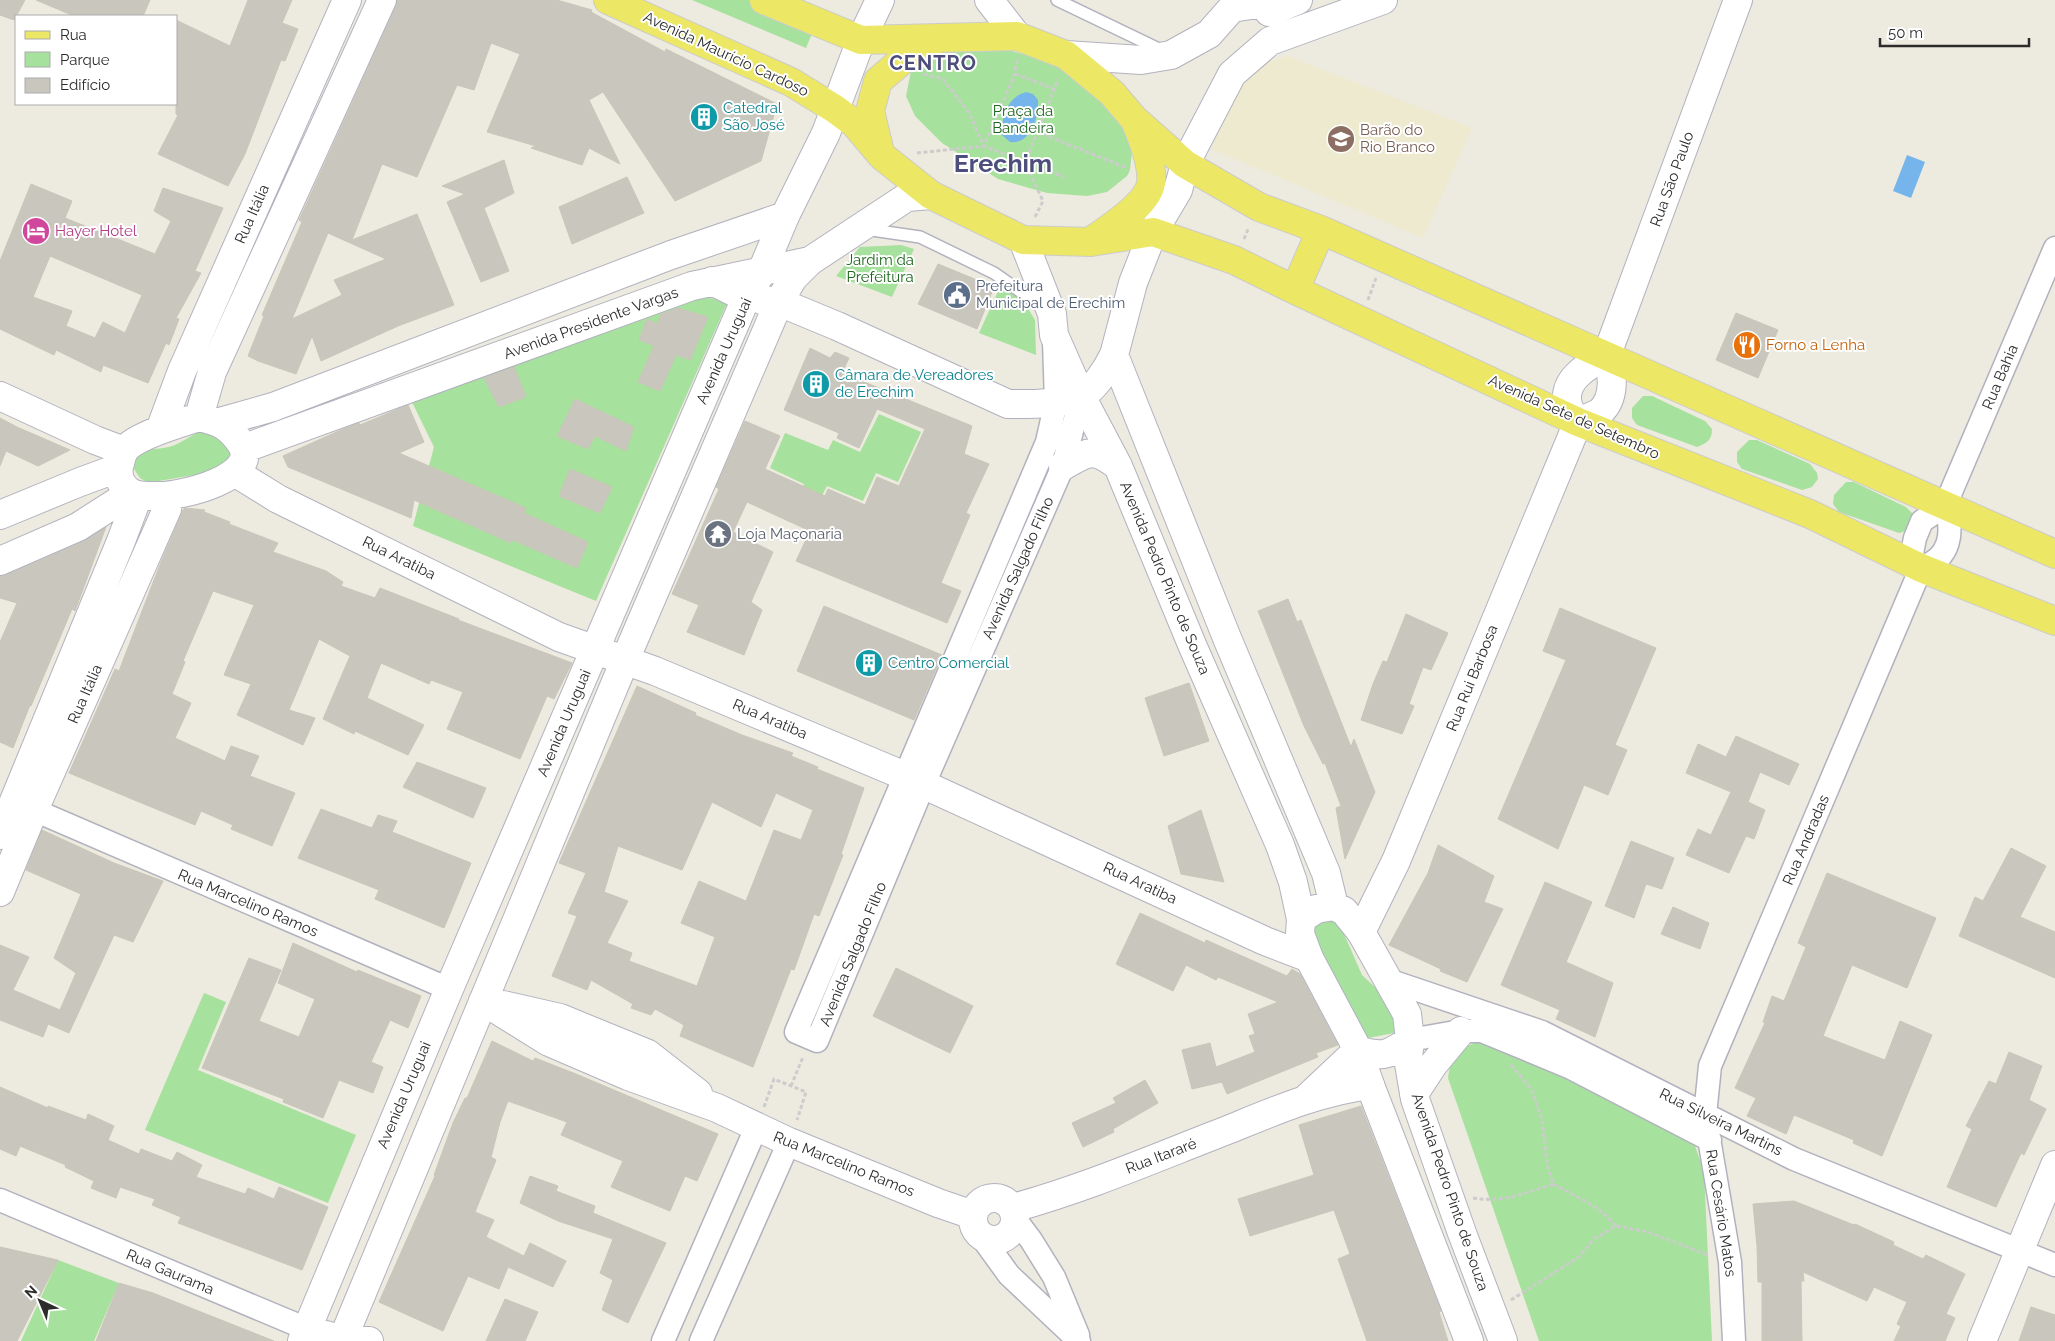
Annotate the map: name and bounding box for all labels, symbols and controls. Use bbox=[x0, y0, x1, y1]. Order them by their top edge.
street label: Avenida Maurício Cardoso bbox=[640, 8, 812, 100]
legend bbox=[15, 15, 178, 105]
scale bar bbox=[1880, 15, 2029, 47]
text: 50 m bbox=[1888, 24, 1923, 42]
text: Rua bbox=[60, 26, 87, 44]
text: Parque bbox=[60, 51, 110, 69]
district label: CENTRO bbox=[889, 51, 977, 75]
text: Edifício bbox=[60, 76, 110, 94]
place label: Catedral São José bbox=[723, 99, 785, 134]
building icon: Catedral São José bbox=[689, 102, 719, 132]
park label: Praça da Bandeira bbox=[992, 102, 1054, 137]
place label: Barão do Rio Branco bbox=[1360, 121, 1435, 156]
school or university icon: Barão do Rio Branco bbox=[1326, 124, 1356, 154]
street label: Rua São Paulo bbox=[1646, 129, 1698, 229]
district label: Erechim bbox=[954, 148, 1052, 178]
street label: Rua Itália bbox=[231, 182, 273, 246]
hotel icon: Hayer Hotel bbox=[21, 216, 51, 246]
place label: Hayer Hotel bbox=[55, 222, 138, 240]
park label: Jardim da Prefeitura bbox=[846, 251, 914, 286]
place label: Prefeitura Municipal de Erechim bbox=[976, 277, 1125, 312]
public building icon: Prefeitura Municipal de Erechim bbox=[942, 280, 972, 310]
street label: Avenida Presidente Vargas bbox=[501, 283, 681, 363]
street label: Avenida Uruguai bbox=[692, 295, 756, 407]
restaurant icon: Forno a Lenha bbox=[1732, 330, 1762, 360]
place label: Forno a Lenha bbox=[1766, 336, 1865, 354]
street label: Rua Bahia bbox=[1978, 342, 2022, 412]
place label: Câmara de Vereadores de Erechim bbox=[835, 366, 993, 401]
building icon: Câmara de Vereadores de Erechim bbox=[801, 369, 831, 399]
street label: Avenida Sete de Setembro bbox=[1486, 371, 1662, 463]
street label: Avenida Pedro Pinto de Souza bbox=[1116, 479, 1214, 677]
street label: Avenida Salgado Filho bbox=[978, 494, 1058, 642]
temple icon: Loja Maçonaria bbox=[703, 519, 733, 549]
place label: Loja Maçonaria bbox=[737, 525, 842, 543]
street label: Rua Aratiba bbox=[359, 533, 439, 583]
street label: Rua Rui Barbosa bbox=[1442, 622, 1502, 734]
building icon: Centro Comercial bbox=[854, 648, 884, 678]
place label: Centro Comercial bbox=[888, 654, 1010, 672]
street label: Rua Itália bbox=[64, 662, 106, 726]
street label: Avenida Uruguai bbox=[533, 667, 595, 779]
street label: Rua Aratiba bbox=[730, 695, 810, 743]
street label: Rua Andradas bbox=[1779, 792, 1833, 888]
street label: Rua Aratiba bbox=[1100, 858, 1180, 908]
street label: Rua Marcelino Ramos bbox=[175, 865, 321, 941]
street label: Avenida Salgado Filho bbox=[816, 879, 890, 1029]
street label: Avenida Uruguai bbox=[373, 1039, 435, 1151]
street label: Rua Silveira Martins bbox=[1657, 1084, 1785, 1160]
street label: Avenida Pedro Pinto de Souza bbox=[1408, 1091, 1492, 1293]
street label: Rua Marcelino Ramos bbox=[771, 1127, 917, 1201]
street label: Rua Itararé bbox=[1123, 1134, 1199, 1178]
street label: Rua Cesário Matos bbox=[1702, 1148, 1740, 1278]
street label: Rua Gaurama bbox=[123, 1245, 217, 1299]
north arrow bbox=[15, 1276, 65, 1326]
text: N bbox=[22, 1282, 40, 1301]

